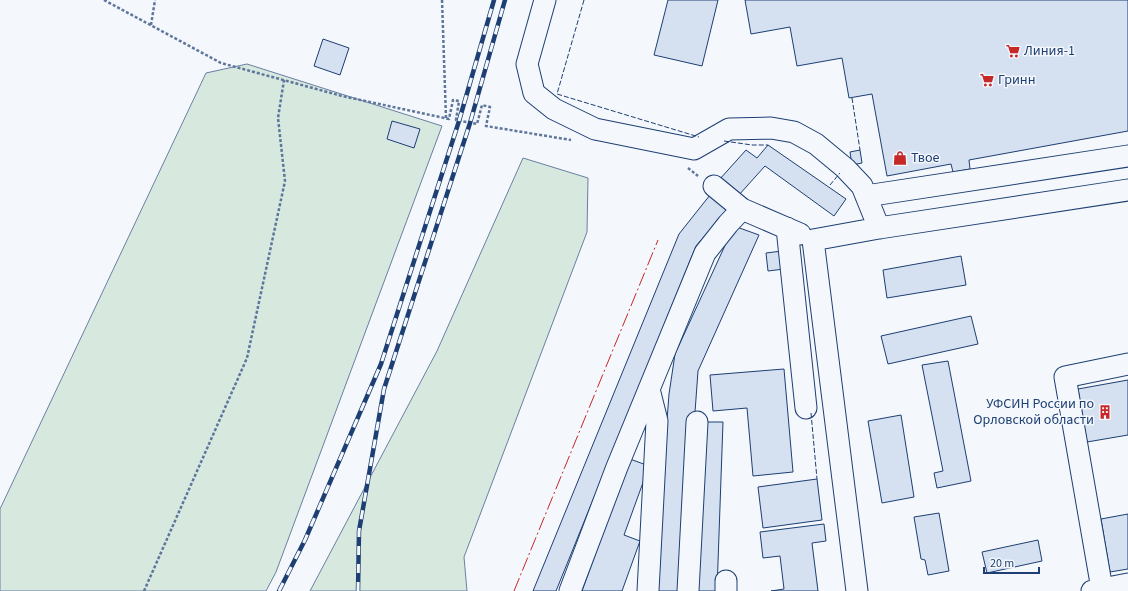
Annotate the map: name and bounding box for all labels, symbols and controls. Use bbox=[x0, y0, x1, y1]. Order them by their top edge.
place label: Линия-1 bbox=[1024, 41, 1075, 61]
supermarket icon: Линия-1 bbox=[1005, 43, 1021, 59]
place label: Гринн bbox=[998, 70, 1036, 90]
supermarket icon: Гринн bbox=[979, 72, 995, 88]
place label: Твое bbox=[911, 148, 940, 168]
shop icon: Твое bbox=[892, 150, 908, 166]
place label: УФСИН России по Орловской области bbox=[973, 394, 1094, 430]
building icon: УФСИН России по Орловской области bbox=[1097, 404, 1113, 420]
scale bar bbox=[984, 549, 1039, 575]
text: 20 m bbox=[990, 555, 1014, 572]

